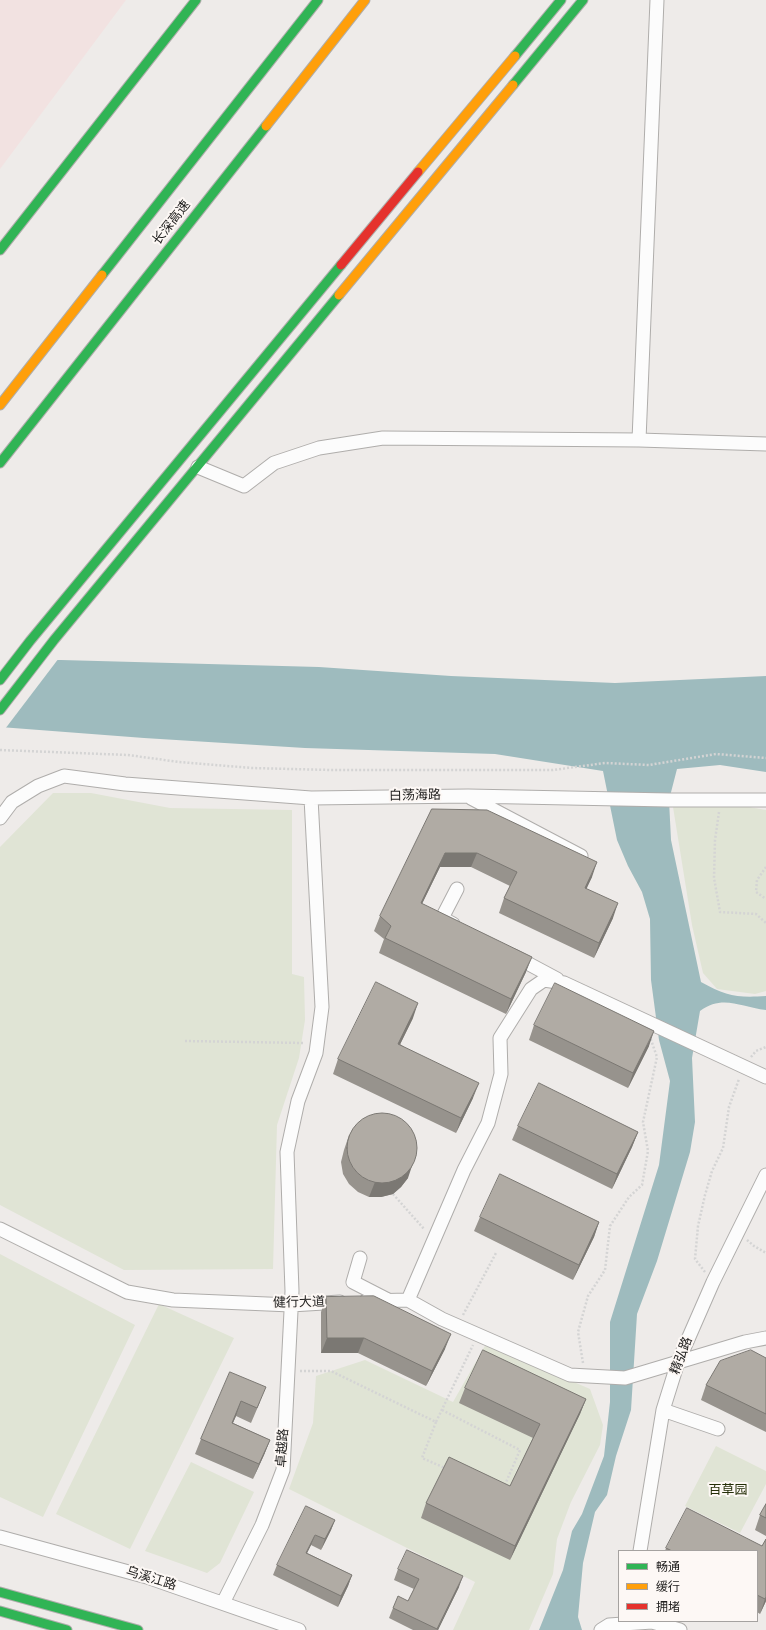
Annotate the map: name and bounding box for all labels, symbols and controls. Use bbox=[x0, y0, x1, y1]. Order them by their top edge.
street label: 长深高速 bbox=[150, 198, 194, 248]
street label: 白荡海路 bbox=[389, 788, 441, 804]
street label: 健行大道 bbox=[273, 1295, 325, 1311]
street label: 精弘路 bbox=[668, 1335, 696, 1377]
street label: 卓越路 bbox=[274, 1428, 292, 1468]
park label: 百草园 bbox=[709, 1483, 747, 1499]
legend bbox=[618, 1550, 758, 1622]
text: 畅通 bbox=[656, 1560, 680, 1575]
street label: 乌溪江路 bbox=[124, 1564, 178, 1594]
text: 缓行 bbox=[656, 1580, 680, 1595]
text: 拥堵 bbox=[656, 1600, 680, 1615]

